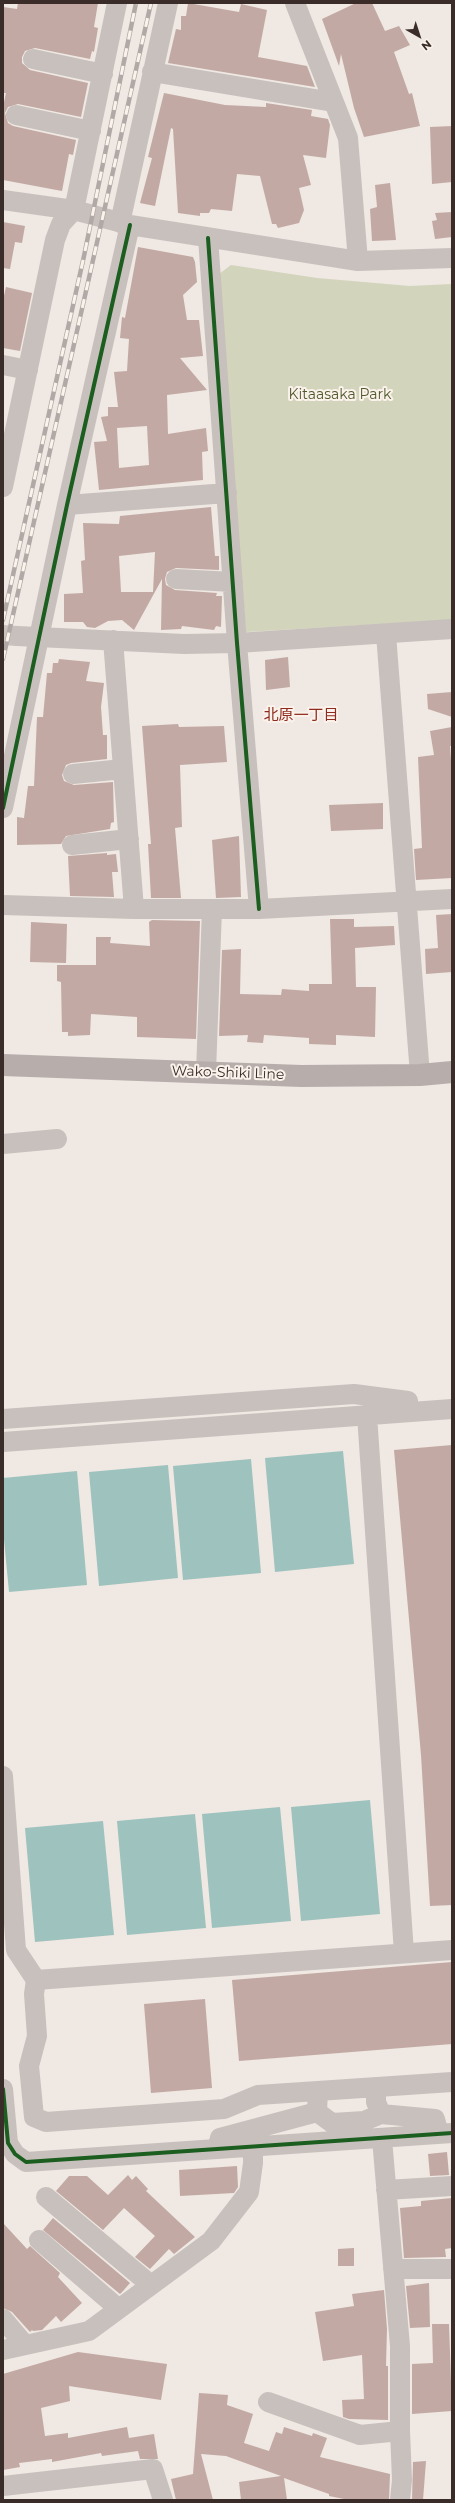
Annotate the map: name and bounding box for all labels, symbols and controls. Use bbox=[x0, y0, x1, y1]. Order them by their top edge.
north arrow bbox=[399, 16, 439, 56]
text: N bbox=[419, 37, 434, 54]
park label: Kitaasaka Park bbox=[289, 387, 391, 403]
district label: 北原一丁目 bbox=[264, 707, 338, 725]
street label: Wako-Shiki Line bbox=[171, 1063, 285, 1083]

